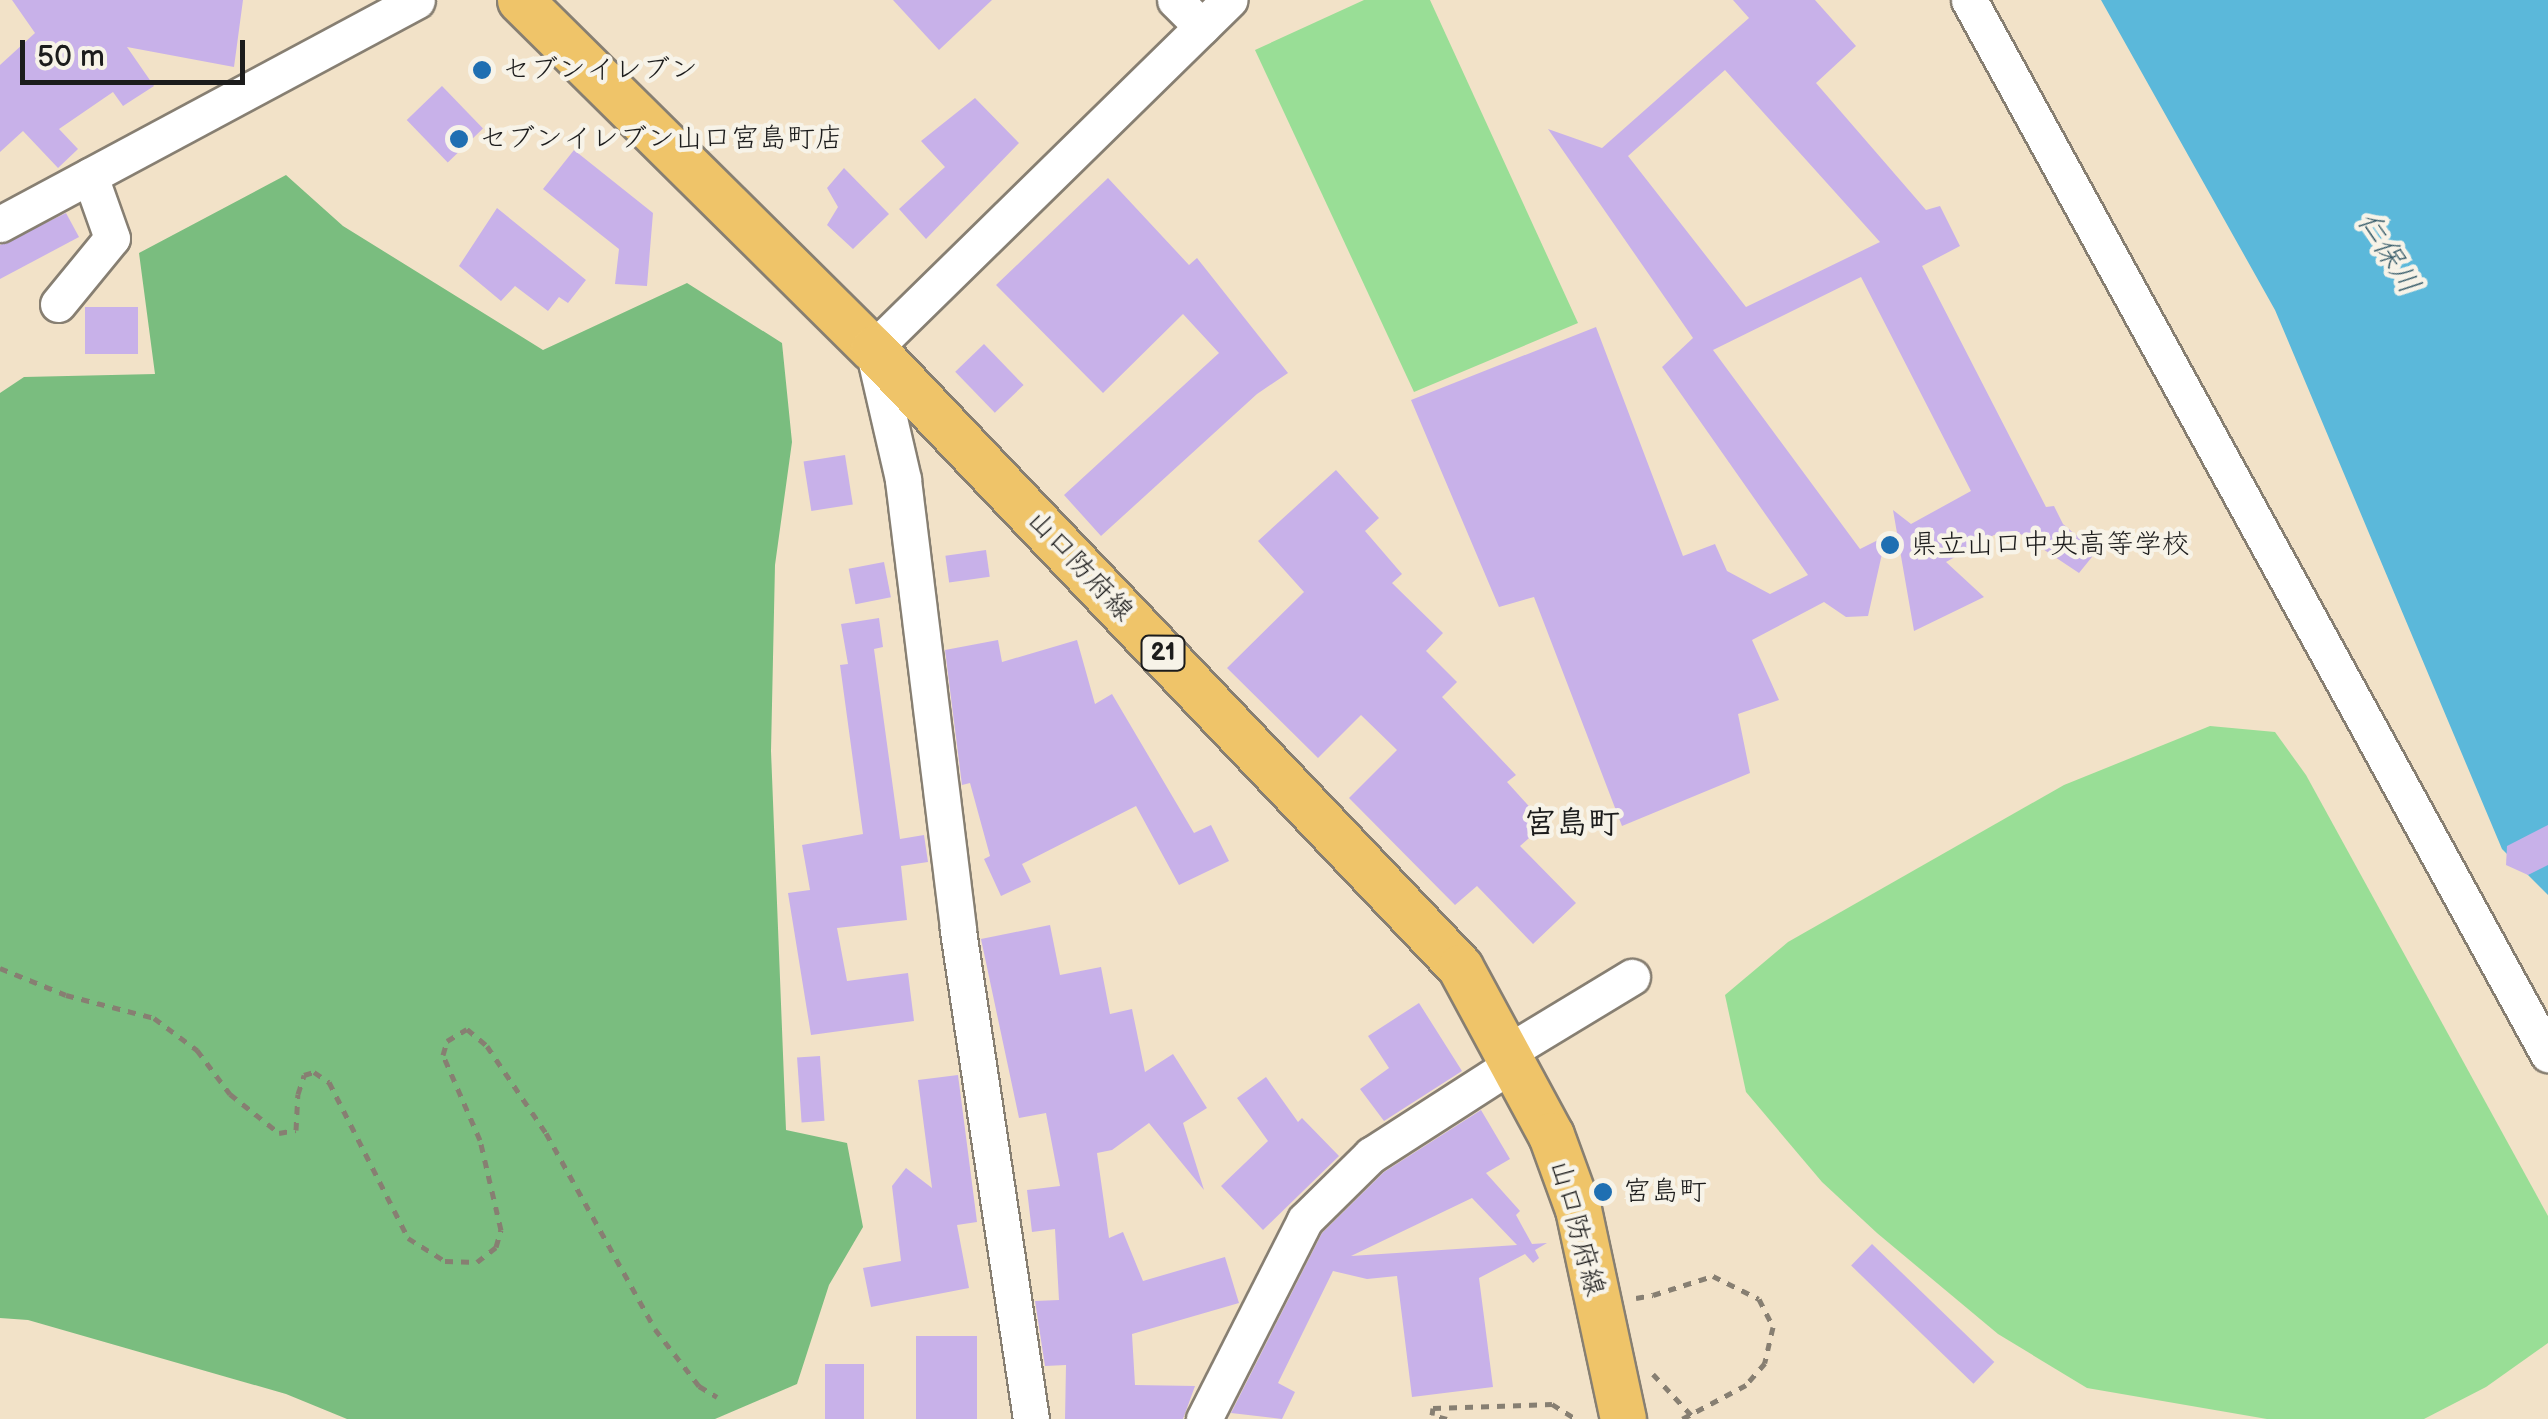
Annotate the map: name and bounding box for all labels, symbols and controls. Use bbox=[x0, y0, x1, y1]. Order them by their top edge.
scale bar bbox=[25, 20, 250, 82]
text: 50 m bbox=[37, 39, 105, 75]
place label: セブンイレブン bbox=[502, 53, 698, 87]
marker: セブンイレブン bbox=[471, 59, 493, 81]
place label: セブンイレブン山口宮島町店 bbox=[479, 122, 843, 156]
marker: セブンイレブン山口宮島町店 bbox=[448, 128, 470, 150]
water label: 仁保川 bbox=[2349, 205, 2427, 301]
street label: 山口防府線 bbox=[1020, 503, 1140, 629]
place label: 県立山口中央高等学校 bbox=[1910, 528, 2190, 562]
marker: 県立山口中央高等学校 bbox=[1879, 534, 1901, 556]
road number: 21 bbox=[1140, 633, 1186, 673]
district label: 宮島町 bbox=[1524, 805, 1620, 843]
street label: 山口防府線 bbox=[1543, 1156, 1611, 1300]
place label: 宮島町 bbox=[1623, 1175, 1707, 1209]
marker: 宮島町 bbox=[1592, 1181, 1614, 1203]

